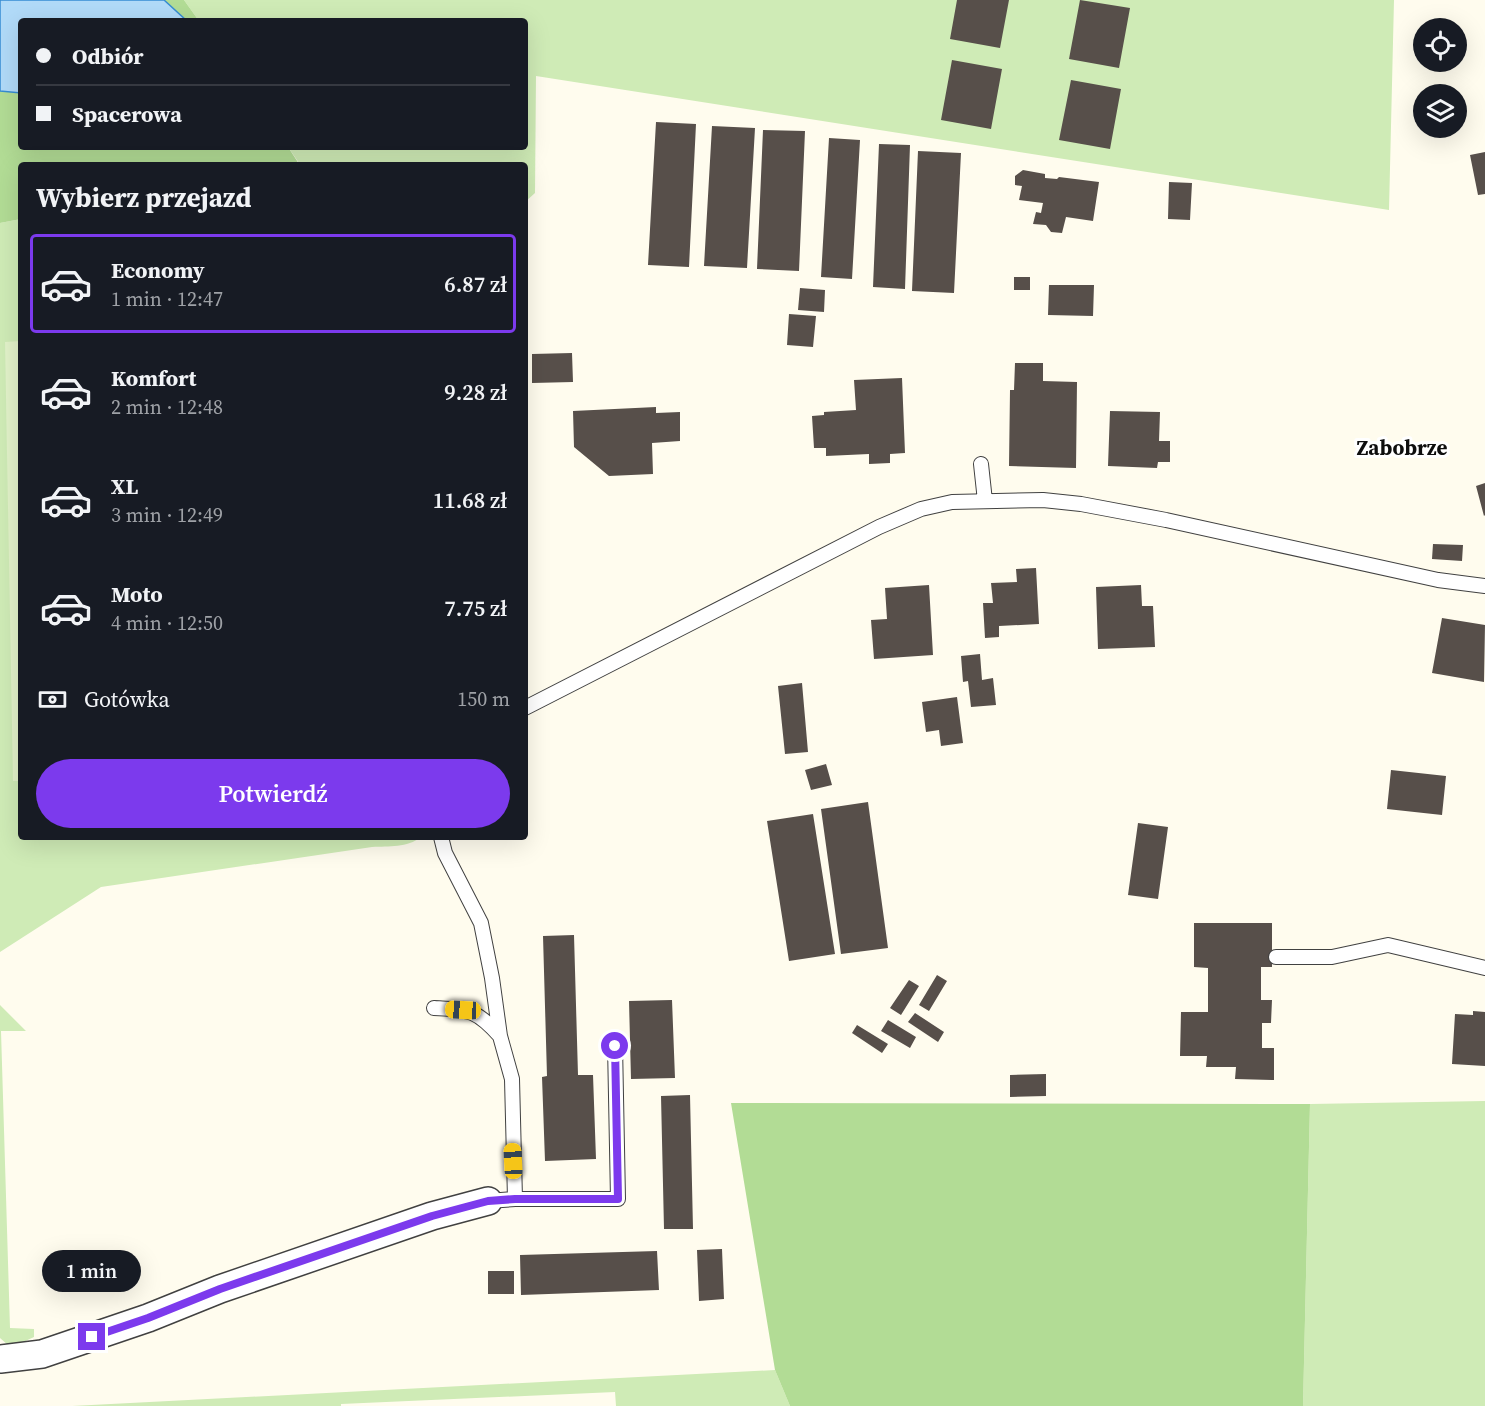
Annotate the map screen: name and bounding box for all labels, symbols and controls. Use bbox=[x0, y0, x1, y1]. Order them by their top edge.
map controls bbox=[1413, 18, 1467, 138]
button: locate bbox=[1413, 18, 1467, 72]
text: Odbiór bbox=[72, 41, 144, 71]
button: layers bbox=[1413, 84, 1467, 138]
text: Spacerowa bbox=[72, 99, 182, 129]
text: Wybierz przejazd bbox=[36, 179, 252, 216]
text: Economy bbox=[111, 255, 205, 285]
icon: car bbox=[39, 257, 93, 311]
text: 6.87 zł bbox=[444, 269, 507, 299]
text: 1 min · 12:47 bbox=[111, 285, 223, 313]
text: Komfort bbox=[111, 363, 196, 393]
icon: car bbox=[39, 365, 93, 419]
text: 9.28 zł bbox=[444, 377, 507, 407]
text: 2 min · 12:48 bbox=[111, 393, 223, 421]
district label: Zabobrze bbox=[1357, 433, 1448, 462]
text: XL bbox=[111, 471, 138, 501]
icon: car bbox=[39, 473, 93, 527]
text: 11.68 zł bbox=[433, 485, 507, 515]
text: 3 min · 12:49 bbox=[111, 501, 223, 529]
text: Moto bbox=[111, 579, 163, 609]
icon: car bbox=[39, 581, 93, 635]
text: 7.75 zł bbox=[444, 593, 507, 623]
text: 4 min · 12:50 bbox=[111, 609, 223, 637]
icon: cash bbox=[36, 683, 69, 716]
text: Gotówka bbox=[84, 684, 170, 714]
text: 150 m bbox=[457, 685, 510, 713]
button: Potwierdź bbox=[36, 759, 510, 828]
car bbox=[445, 1000, 481, 1020]
route start bbox=[601, 1032, 628, 1059]
car bbox=[503, 1143, 523, 1179]
callout: 1 min bbox=[42, 1250, 142, 1292]
text: 1 min bbox=[66, 1257, 117, 1285]
route end bbox=[78, 1323, 105, 1350]

